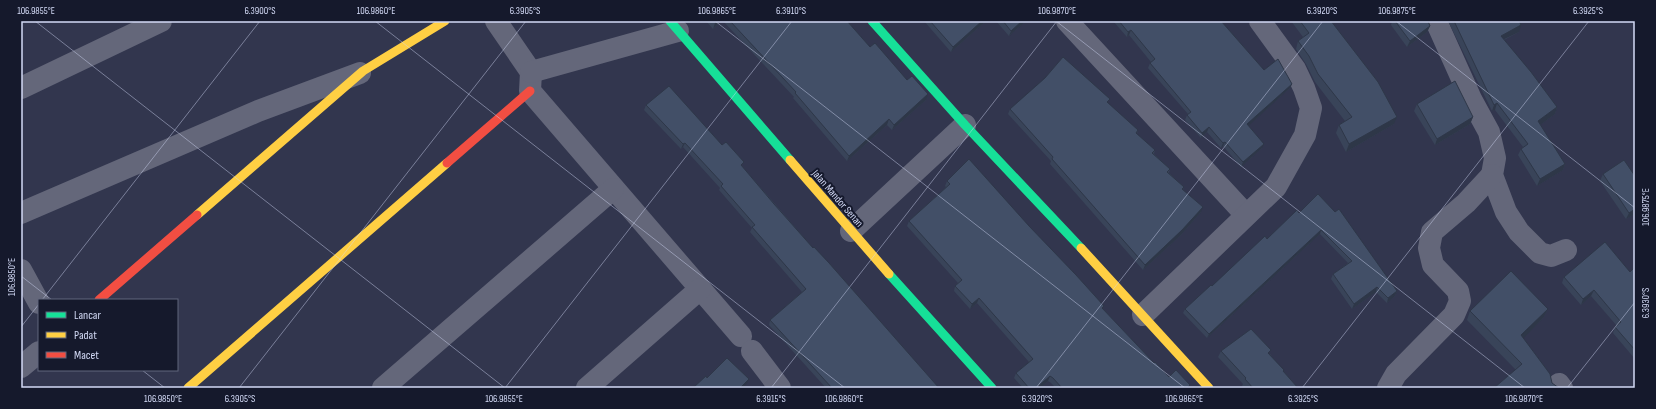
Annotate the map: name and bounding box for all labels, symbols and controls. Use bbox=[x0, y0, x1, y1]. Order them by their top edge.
text: 106.9855°E bbox=[17, 5, 55, 17]
text: 6.3900°S bbox=[245, 5, 275, 17]
text: 106.9860°E bbox=[357, 5, 395, 17]
text: 6.3905°S bbox=[510, 5, 540, 17]
text: 106.9865°E bbox=[698, 5, 736, 17]
text: 6.3910°S bbox=[776, 5, 806, 17]
text: 106.9870°E bbox=[1038, 5, 1076, 17]
text: 6.3920°S bbox=[1307, 5, 1337, 17]
text: 106.9875°E bbox=[1378, 5, 1416, 17]
text: 6.3925°S bbox=[1573, 5, 1603, 17]
street label: Jalan Mandor Senan bbox=[809, 166, 866, 230]
text: 106.9875°E bbox=[1640, 188, 1652, 226]
text: 106.9850°E bbox=[6, 258, 18, 296]
text: 6.3930°S bbox=[1640, 288, 1652, 318]
legend bbox=[38, 299, 178, 371]
text: Lancar bbox=[74, 308, 101, 323]
text: Padat bbox=[74, 328, 97, 343]
text: Macet bbox=[74, 348, 99, 363]
text: 106.9850°E bbox=[144, 393, 182, 405]
text: 6.3905°S bbox=[225, 393, 255, 405]
text: 106.9855°E bbox=[485, 393, 523, 405]
text: 6.3915°S bbox=[756, 393, 786, 405]
text: 106.9860°E bbox=[825, 393, 863, 405]
text: 6.3920°S bbox=[1022, 393, 1052, 405]
text: 106.9865°E bbox=[1165, 393, 1203, 405]
text: 6.3925°S bbox=[1288, 393, 1318, 405]
text: 106.9870°E bbox=[1505, 393, 1543, 405]

